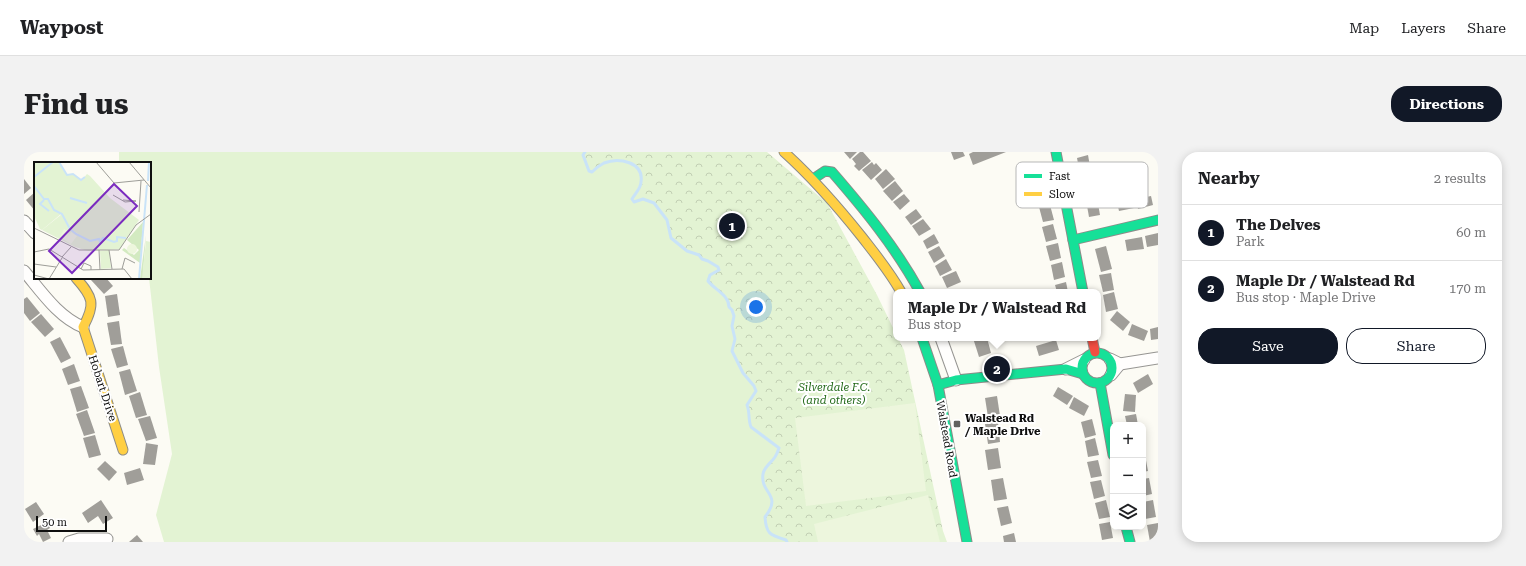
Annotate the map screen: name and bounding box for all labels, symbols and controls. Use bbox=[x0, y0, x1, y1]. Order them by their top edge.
text: Waypost bbox=[20, 16, 103, 39]
text: Map bbox=[1349, 20, 1379, 36]
text: Layers bbox=[1401, 20, 1445, 36]
text: Share bbox=[1467, 20, 1506, 36]
button: Directions bbox=[1391, 86, 1502, 122]
text: Find us bbox=[24, 88, 128, 121]
inset map bbox=[34, 162, 151, 279]
legend bbox=[1016, 162, 1148, 208]
text: Nearby bbox=[1198, 168, 1260, 188]
text: Fast bbox=[1049, 170, 1070, 183]
text: 2 results bbox=[1434, 171, 1486, 186]
text: Slow bbox=[1049, 188, 1076, 201]
pin: 1 bbox=[719, 211, 745, 241]
text: The Delves bbox=[1236, 216, 1320, 234]
text: 1 bbox=[1207, 225, 1215, 240]
text: 60 m bbox=[1456, 225, 1486, 240]
text: Park bbox=[1236, 234, 1265, 249]
text: Maple Dr / Walstead Rd bbox=[1236, 272, 1415, 290]
text: 2 bbox=[1207, 281, 1215, 296]
text: 170 m bbox=[1449, 281, 1486, 296]
popup bbox=[893, 289, 1101, 341]
text: Bus stop · Maple Drive bbox=[1236, 290, 1376, 305]
your location bbox=[746, 297, 766, 317]
text: Maple Dr / Walstead Rd bbox=[908, 299, 1086, 317]
text: Bus stop bbox=[908, 317, 961, 332]
button: Save bbox=[1198, 328, 1338, 364]
button: Share bbox=[1346, 328, 1486, 364]
street label: Hobart Drive bbox=[86, 353, 119, 423]
pin: 2 bbox=[984, 354, 1010, 384]
park label: Silverdale F.C. (and others) bbox=[797, 381, 870, 407]
street label: Walstead Road bbox=[933, 400, 960, 479]
place label: Walstead Rd / Maple Drive bbox=[964, 412, 1041, 438]
marker: Walstead Rd / Maple Drive bbox=[952, 419, 962, 429]
map controls bbox=[1110, 422, 1146, 530]
button: + bbox=[1110, 422, 1146, 458]
button: − bbox=[1110, 458, 1146, 494]
button: layers bbox=[1110, 494, 1146, 530]
scale bar bbox=[36, 514, 107, 533]
text: 50 m bbox=[42, 516, 67, 529]

